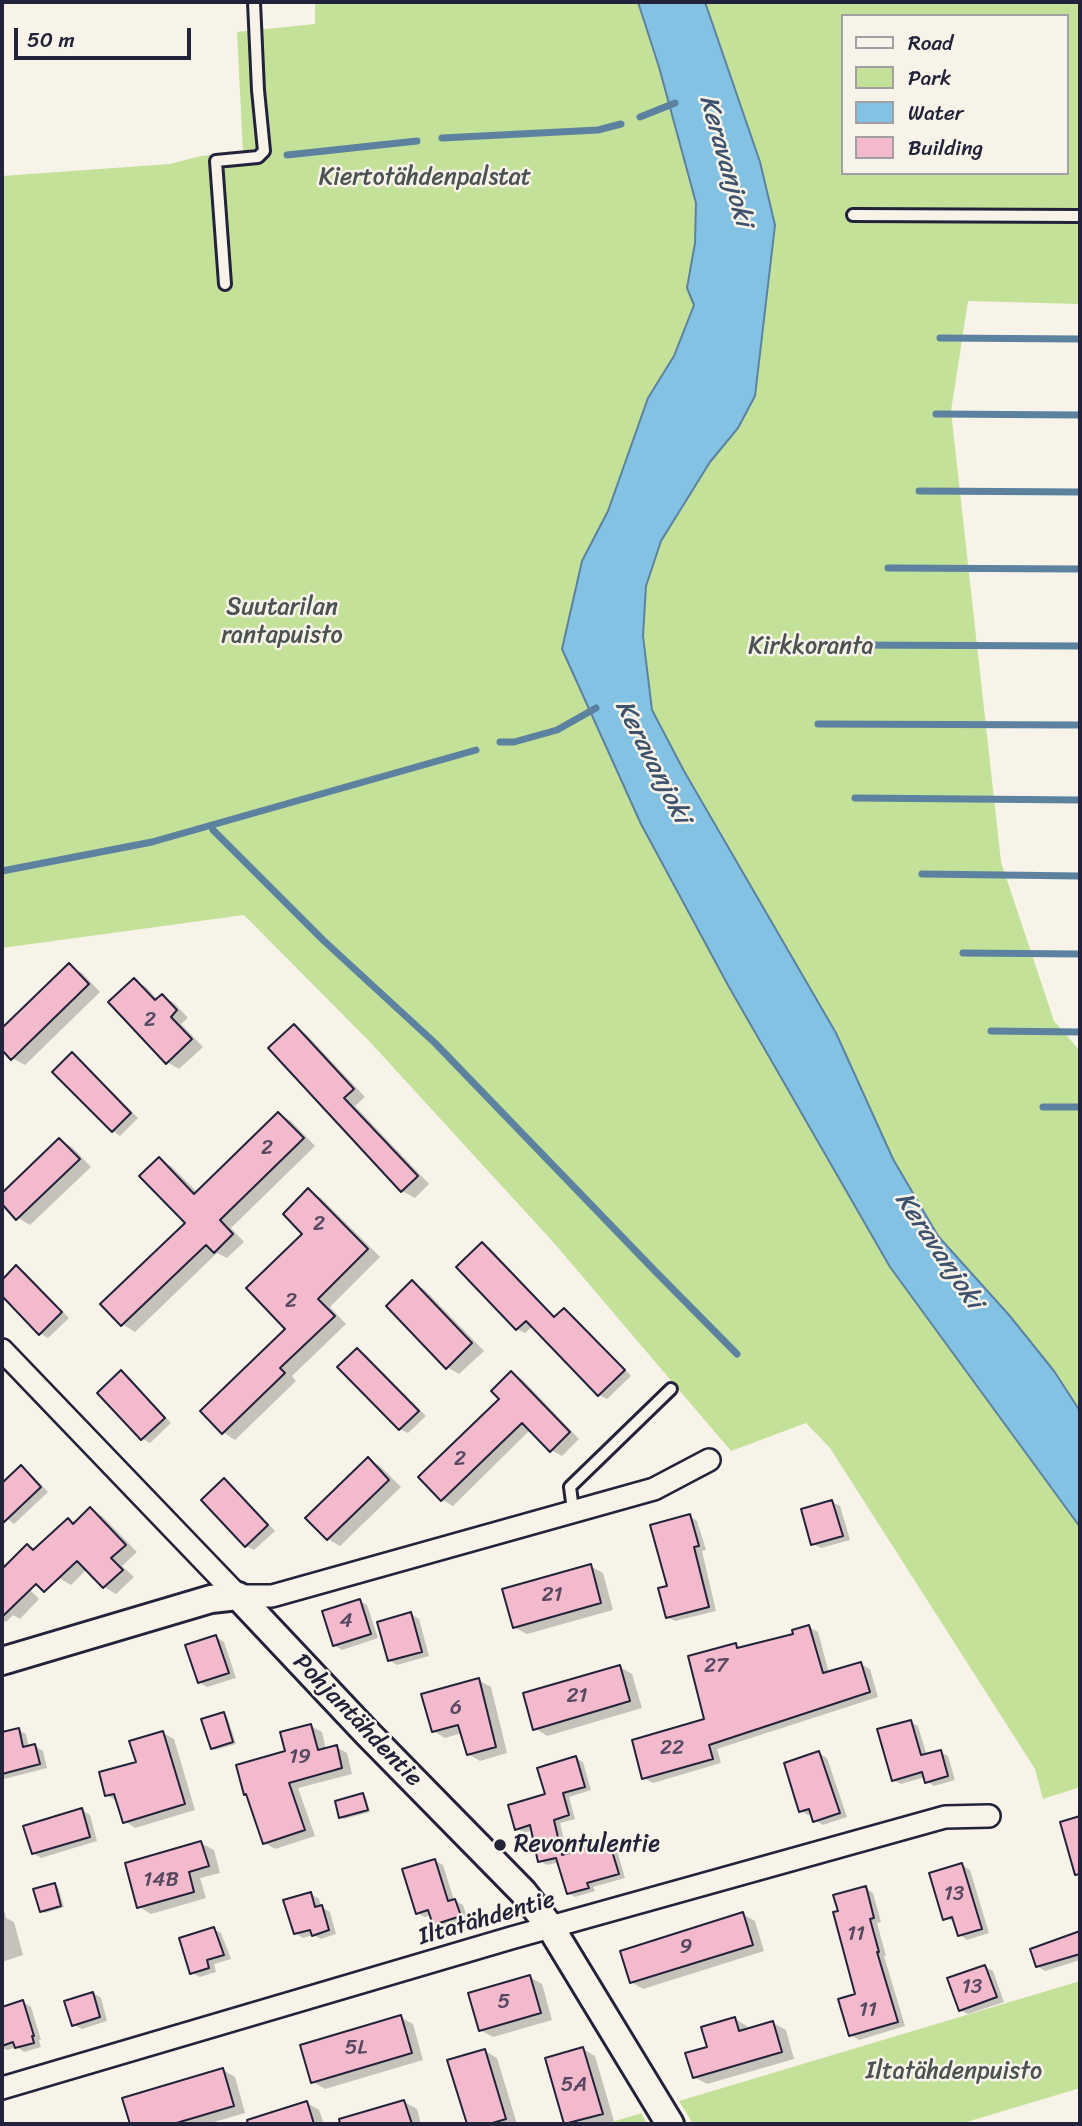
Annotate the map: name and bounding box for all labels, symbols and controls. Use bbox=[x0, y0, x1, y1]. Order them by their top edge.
scale bar bbox=[18, 14, 194, 58]
legend bbox=[841, 14, 1068, 175]
text: 50 m bbox=[27, 21, 75, 59]
text: Road bbox=[908, 24, 953, 62]
text: Park bbox=[908, 59, 951, 97]
water label: Keravanjoki bbox=[691, 92, 759, 230]
text: Water bbox=[908, 94, 963, 132]
text: Building bbox=[908, 129, 983, 167]
park label: Kiertotähdenpalstat bbox=[319, 164, 531, 192]
park label: Suutarilan rantapuisto bbox=[221, 594, 343, 650]
park label: Kirkkoranta bbox=[748, 633, 874, 661]
water label: Keravanjoki bbox=[608, 695, 696, 829]
house number: 2 bbox=[144, 1008, 156, 1034]
house number: 2 bbox=[261, 1136, 273, 1162]
water label: Keravanjoki bbox=[887, 1186, 989, 1316]
house number: 2 bbox=[313, 1212, 325, 1238]
house number: 2 bbox=[285, 1289, 297, 1315]
house number: 2 bbox=[454, 1447, 466, 1473]
house number: 21 bbox=[541, 1583, 563, 1609]
house number: 4 bbox=[339, 1609, 353, 1635]
street label: Pohjantähdentie bbox=[286, 1648, 428, 1794]
house number: 27 bbox=[704, 1654, 728, 1680]
house number: 21 bbox=[566, 1684, 588, 1710]
house number: 6 bbox=[450, 1696, 462, 1722]
house number: 22 bbox=[660, 1736, 684, 1762]
house number: 19 bbox=[289, 1745, 311, 1771]
place label: Revontulentie bbox=[514, 1831, 660, 1859]
marker: Revontulentie bbox=[492, 1837, 508, 1853]
house number: 14B bbox=[143, 1868, 179, 1894]
house number: 13 bbox=[944, 1882, 964, 1908]
street label: Iltatähdentie bbox=[415, 1886, 559, 1952]
house number: 11 bbox=[847, 1922, 865, 1948]
house number: 9 bbox=[680, 1935, 692, 1961]
house number: 13 bbox=[962, 1975, 982, 2001]
house number: 5 bbox=[498, 1990, 510, 2016]
house number: 11 bbox=[859, 1998, 877, 2024]
house number: 5L bbox=[345, 2036, 367, 2062]
park label: Iltatähdenpuisto bbox=[866, 2058, 1042, 2086]
house number: 5A bbox=[561, 2073, 587, 2099]

